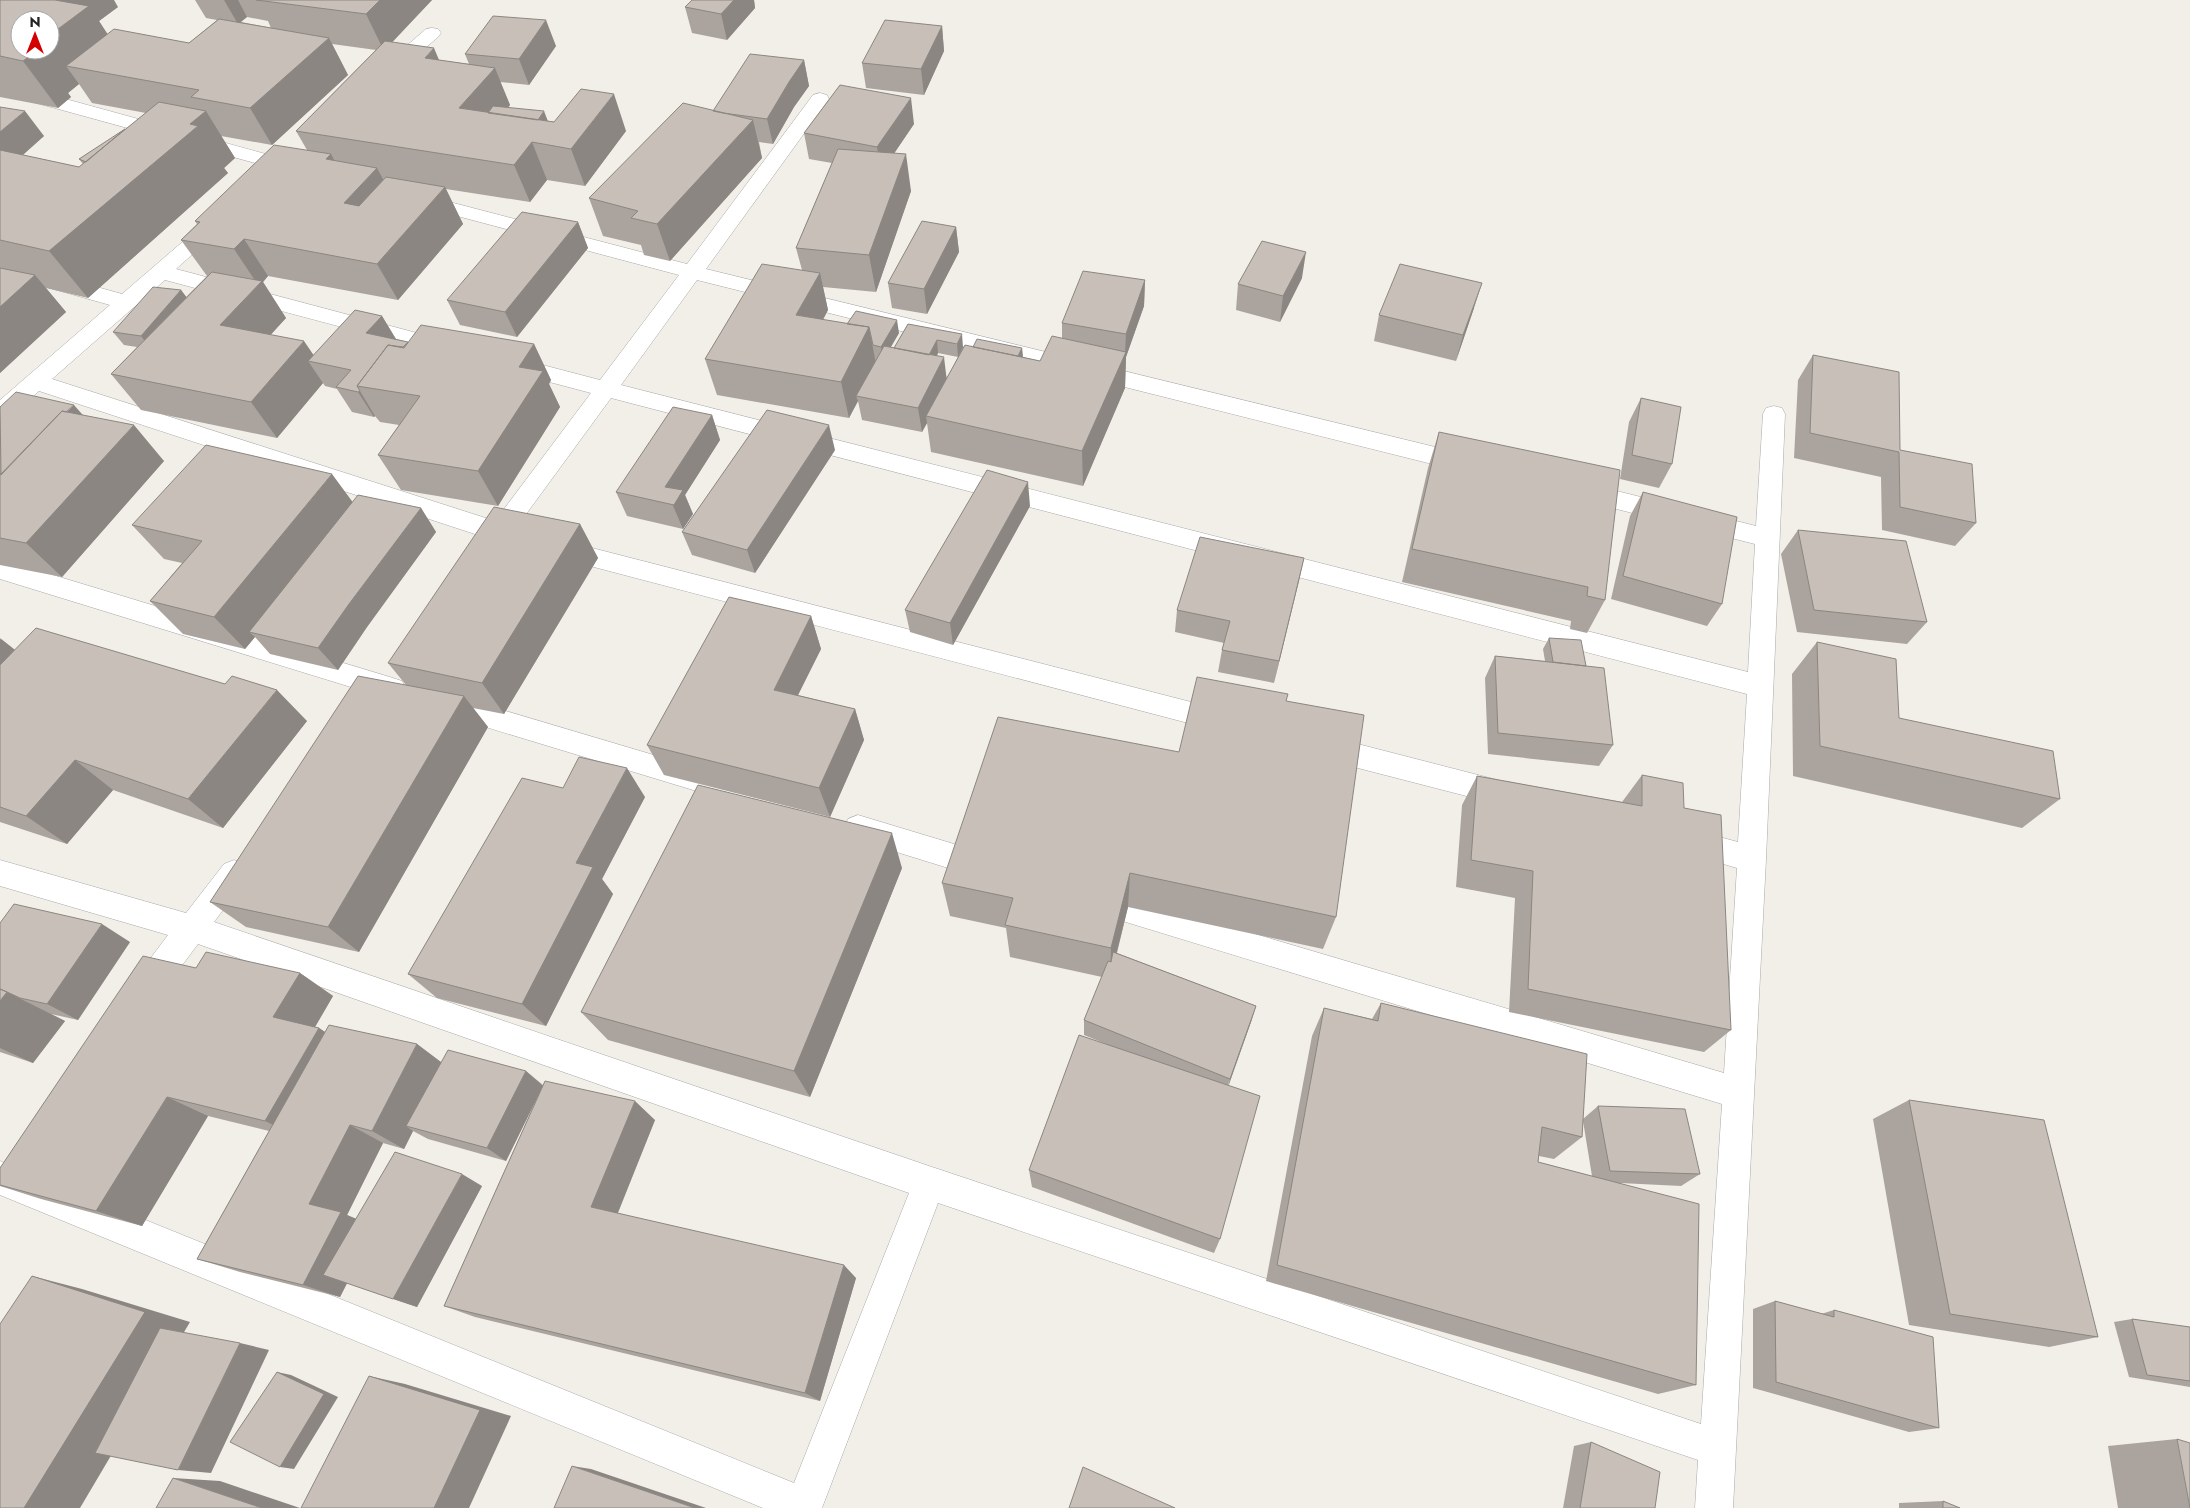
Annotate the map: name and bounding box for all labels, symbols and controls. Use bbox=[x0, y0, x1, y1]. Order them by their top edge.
north arrow bbox=[10, 10, 60, 60]
text: N bbox=[29, 12, 41, 32]

